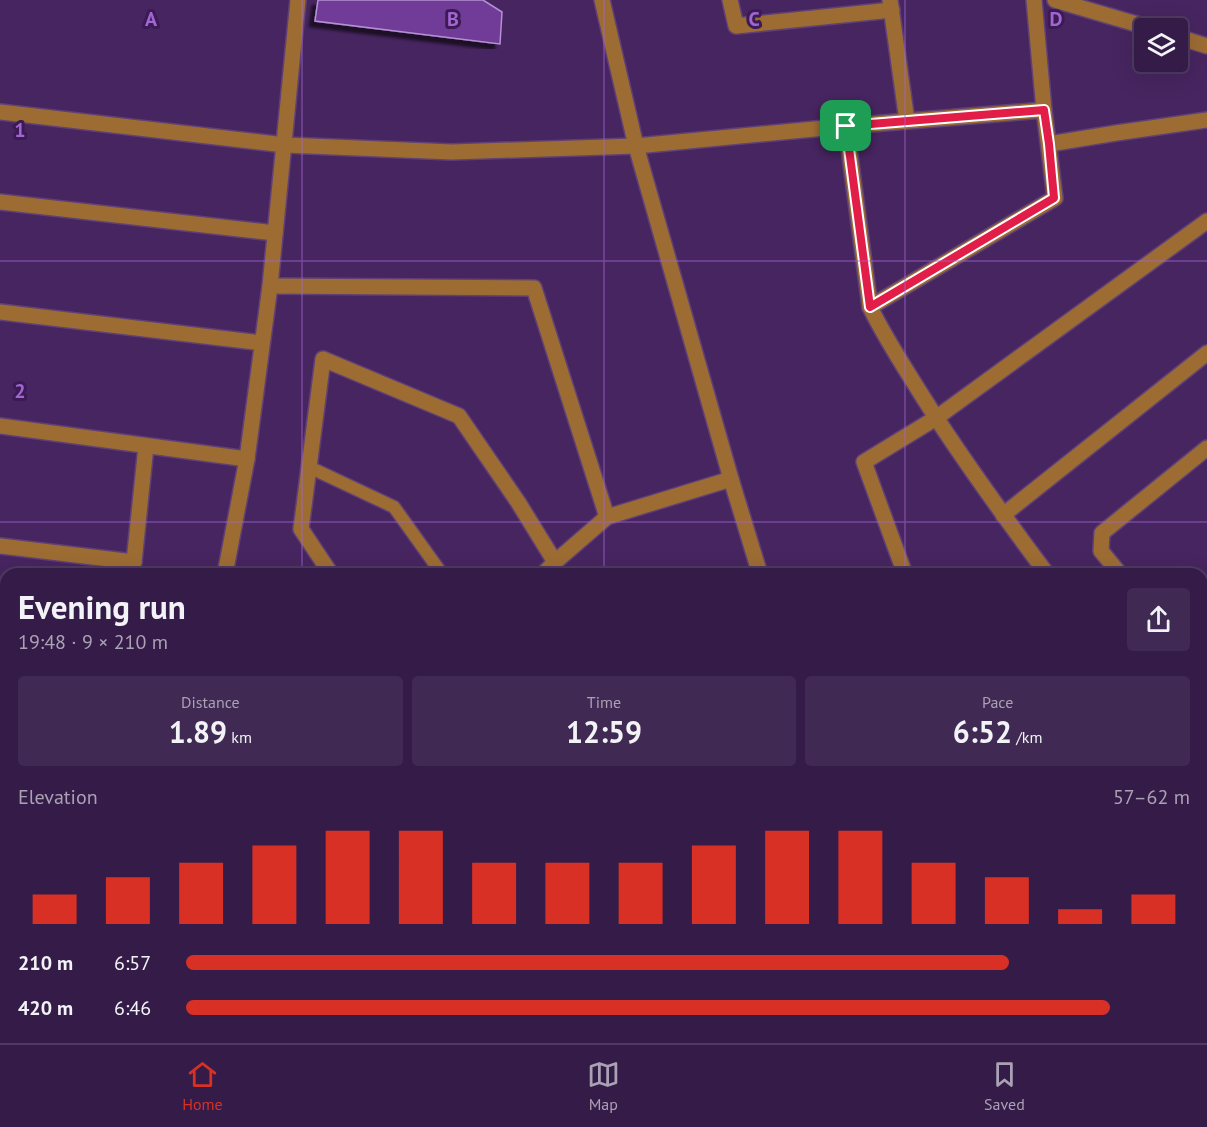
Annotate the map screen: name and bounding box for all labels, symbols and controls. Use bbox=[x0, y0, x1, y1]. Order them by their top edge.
text: A bbox=[145, 6, 158, 32]
text: B bbox=[447, 6, 459, 32]
text: C bbox=[748, 6, 760, 32]
text: D bbox=[1050, 6, 1063, 32]
map controls bbox=[1134, 18, 1188, 72]
button: layers bbox=[1134, 18, 1188, 72]
pin bbox=[820, 100, 871, 151]
icon: arrive bbox=[829, 109, 862, 142]
text: 1 bbox=[14, 117, 26, 143]
text: 2 bbox=[14, 378, 26, 404]
text: Evening run bbox=[18, 585, 186, 628]
button: share bbox=[1127, 588, 1190, 651]
text: 19:48 · 9 × 210 m bbox=[18, 629, 168, 655]
text: Distance bbox=[181, 692, 240, 712]
text: Time bbox=[587, 692, 621, 712]
text: Pace bbox=[982, 692, 1013, 712]
text: 1.89 bbox=[169, 712, 227, 751]
text: 12:59 bbox=[566, 712, 642, 751]
text: 6:52 bbox=[953, 712, 1012, 751]
text: km bbox=[227, 727, 252, 747]
text: /km bbox=[1012, 727, 1043, 747]
text: Elevation bbox=[18, 784, 98, 810]
text: 57–62 m bbox=[1113, 784, 1190, 810]
text: 210 m bbox=[18, 950, 73, 976]
text: 6:57 bbox=[114, 950, 151, 976]
text: 420 m bbox=[18, 995, 73, 1021]
text: 6:46 bbox=[114, 995, 151, 1021]
tab: Home bbox=[182, 1058, 223, 1114]
tab: Map bbox=[587, 1058, 620, 1114]
tab: Saved bbox=[984, 1058, 1025, 1114]

